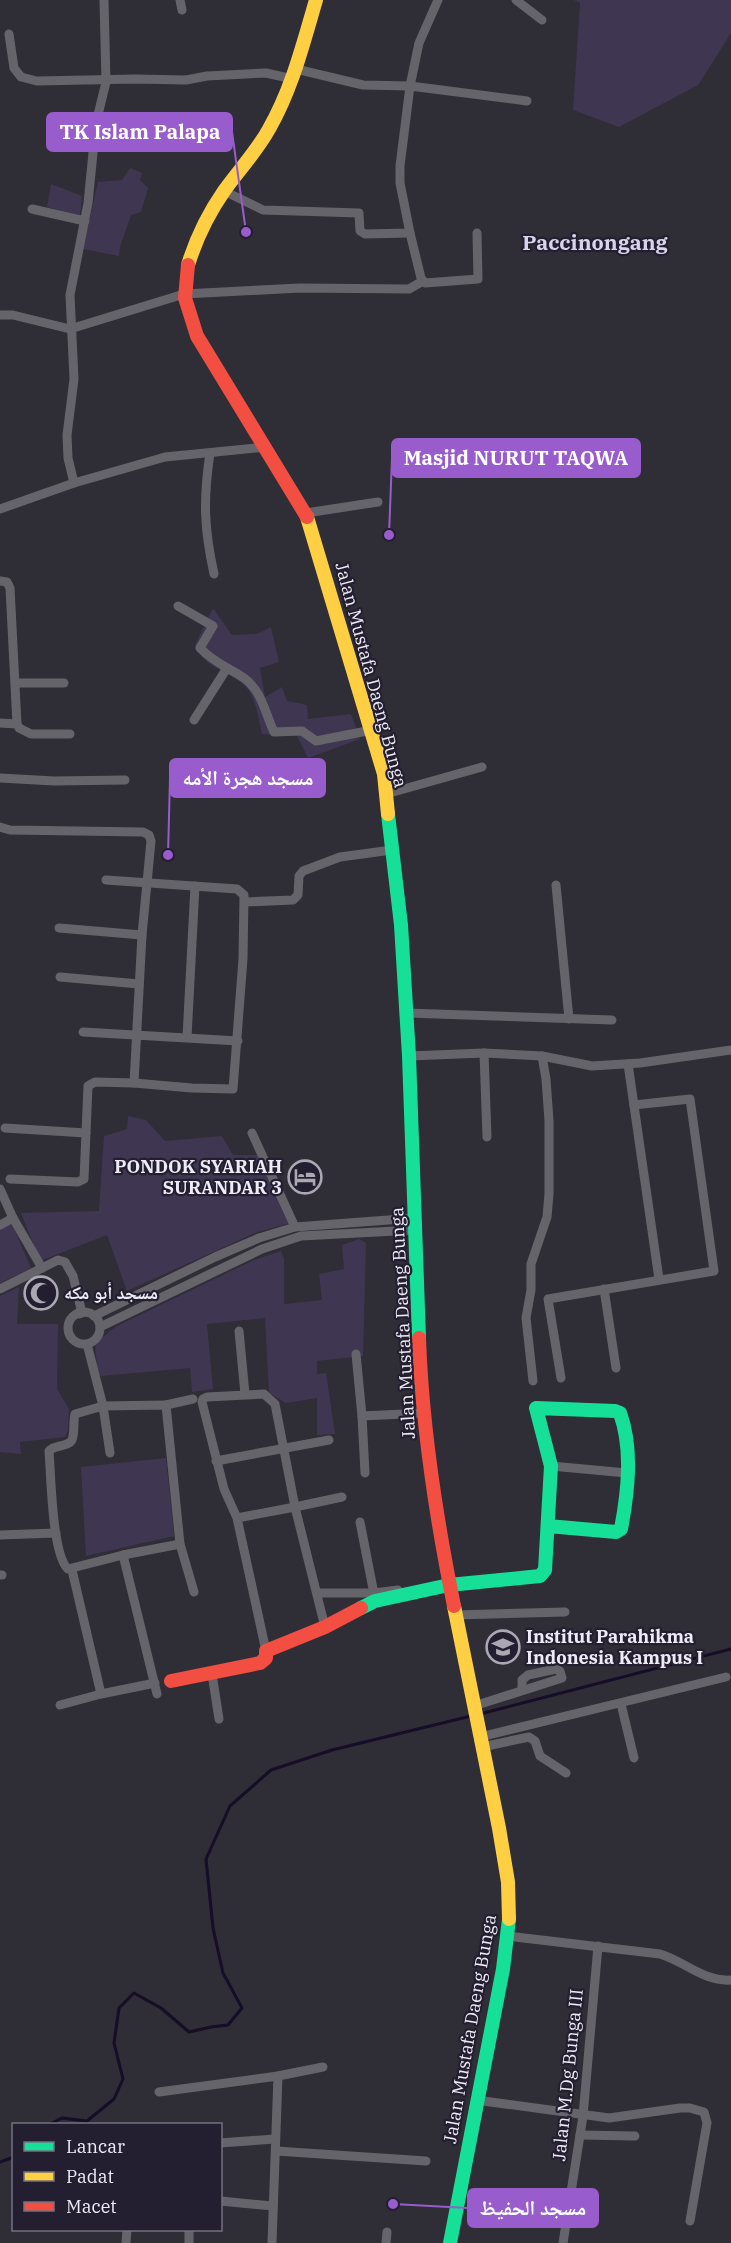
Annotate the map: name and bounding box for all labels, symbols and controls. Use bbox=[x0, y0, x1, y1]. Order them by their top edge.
callout: TK Islam Palapa bbox=[47, 113, 232, 151]
text: TK Islam Palapa bbox=[60, 118, 220, 145]
district label: Paccinongang bbox=[522, 228, 669, 256]
callout: Masjid NURUT TAQWA bbox=[392, 439, 640, 477]
text: Masjid NURUT TAQWA bbox=[404, 444, 628, 471]
street label: Jalan Mustafa Daeng Bunga bbox=[330, 560, 413, 790]
callout: مسجد هجرة الأمه bbox=[170, 759, 325, 797]
text: مسجد هجرة الأمه bbox=[183, 764, 313, 791]
place label: PONDOK SYARIAH SURANDAR 3 bbox=[114, 1155, 282, 1199]
hotel icon: PONDOK SYARIAH SURANDAR 3 bbox=[287, 1159, 323, 1195]
street label: Jalan Mustafa Daeng Bunga bbox=[385, 1206, 420, 1440]
mosque icon: مسجد أبو مكه bbox=[23, 1275, 59, 1311]
place label: مسجد أبو مكه bbox=[64, 1281, 158, 1304]
place label: Institut Parahikma Indonesia Kampus I bbox=[526, 1625, 703, 1669]
school or university icon: Institut Parahikma Indonesia Kampus I bbox=[485, 1629, 521, 1665]
street label: Jalan Mustafa Daeng Bunga bbox=[438, 1912, 501, 2145]
street label: Jalan M.Dg Bunga III bbox=[547, 1988, 588, 2162]
legend bbox=[12, 2123, 222, 2231]
text: Lancar bbox=[66, 2135, 125, 2158]
text: Padat bbox=[66, 2165, 114, 2188]
callout: مسجد الحفيظ bbox=[468, 2189, 598, 2227]
text: مسجد الحفيظ bbox=[480, 2194, 586, 2221]
text: Macet bbox=[66, 2195, 117, 2218]

